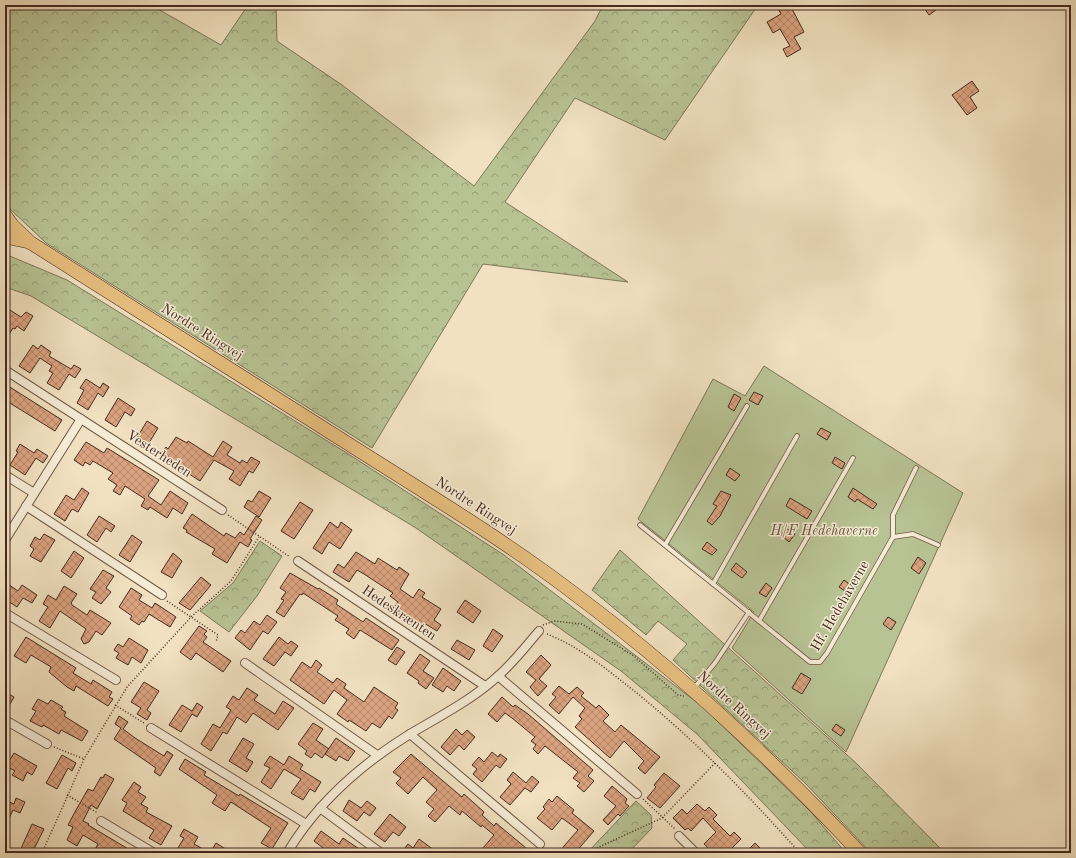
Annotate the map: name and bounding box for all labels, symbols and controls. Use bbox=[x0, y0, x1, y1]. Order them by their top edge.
street label: Nordre Ringvej bbox=[159, 301, 245, 363]
street label: Vesterheden bbox=[124, 428, 194, 480]
street label: Nordre Ringvej bbox=[433, 475, 519, 537]
park label: H/F Hedehaverne bbox=[769, 524, 878, 538]
street label: Hf. Hedehaverne bbox=[809, 558, 871, 654]
street label: Hedeskrænten bbox=[359, 583, 439, 643]
street label: Nordre Ringvej bbox=[695, 669, 773, 741]

